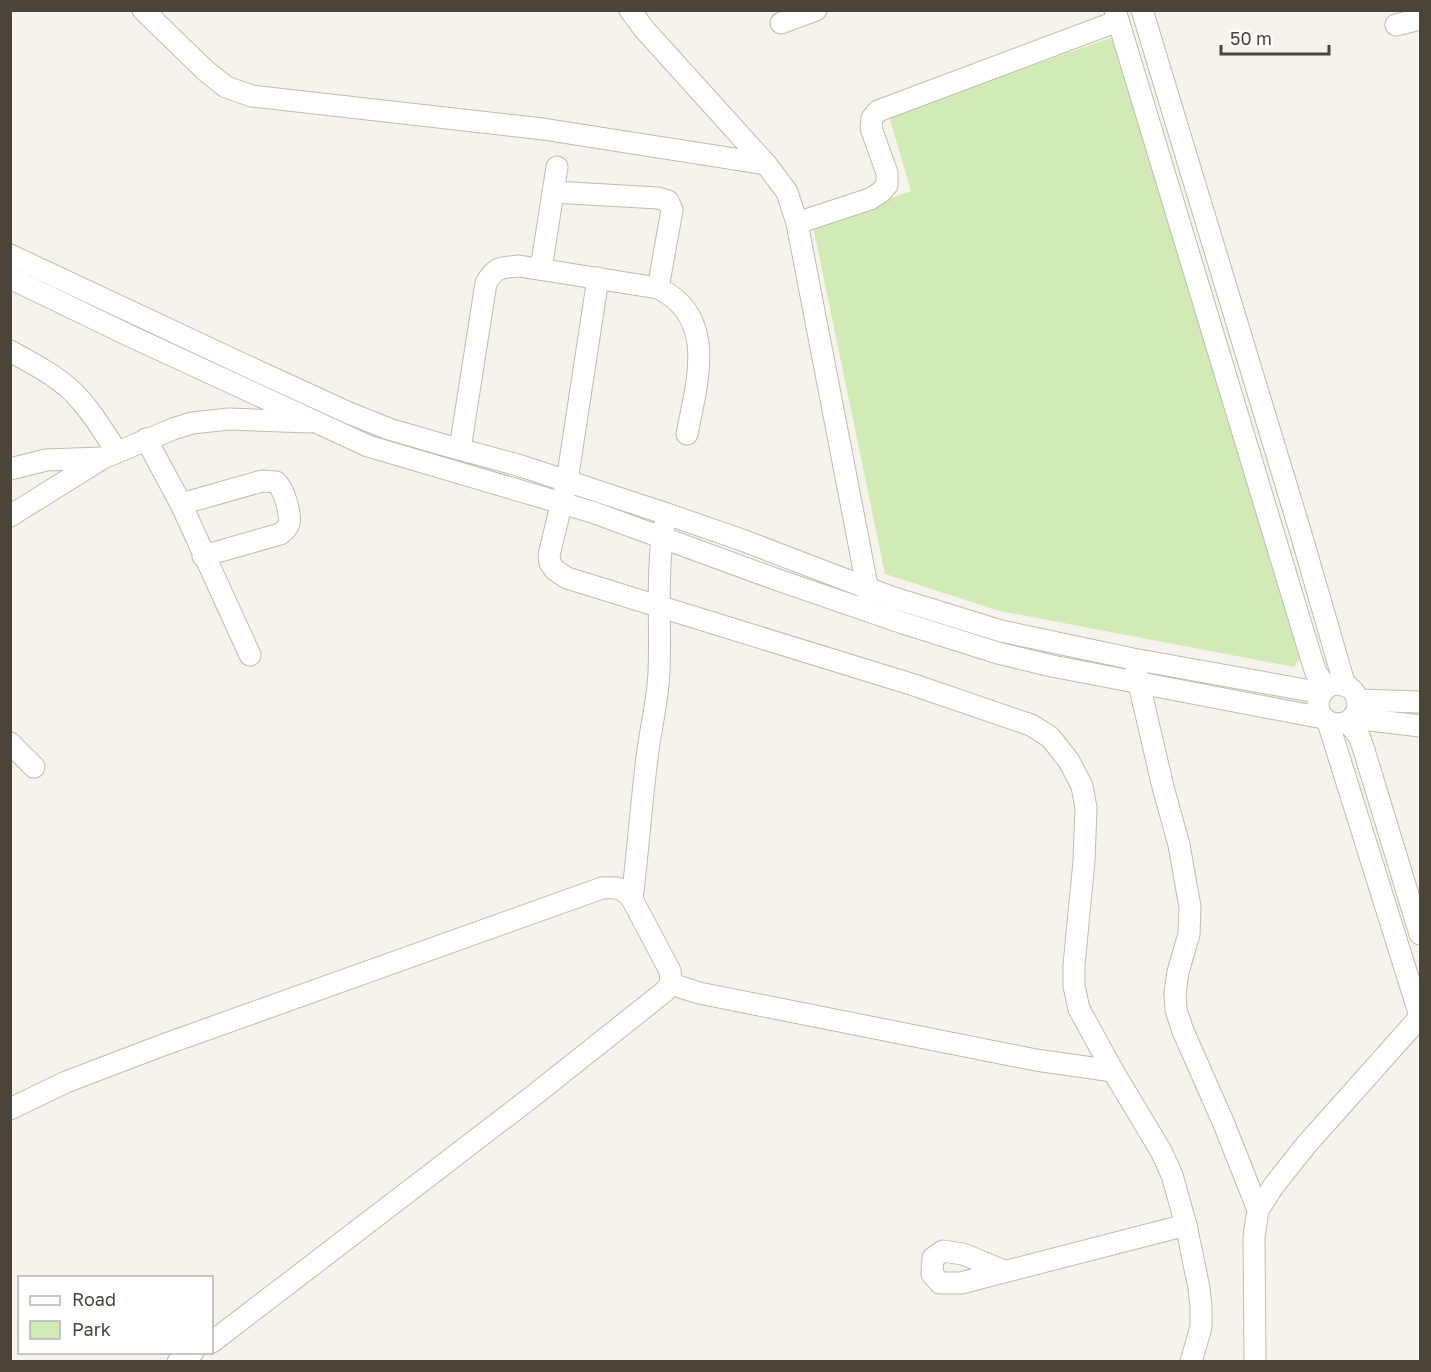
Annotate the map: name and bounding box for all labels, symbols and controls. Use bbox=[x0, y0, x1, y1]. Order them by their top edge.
scale bar bbox=[1221, 18, 1329, 56]
text: 50 m bbox=[1230, 27, 1272, 49]
legend bbox=[18, 1276, 213, 1354]
text: Road bbox=[72, 1288, 116, 1310]
text: Park bbox=[72, 1318, 111, 1340]

